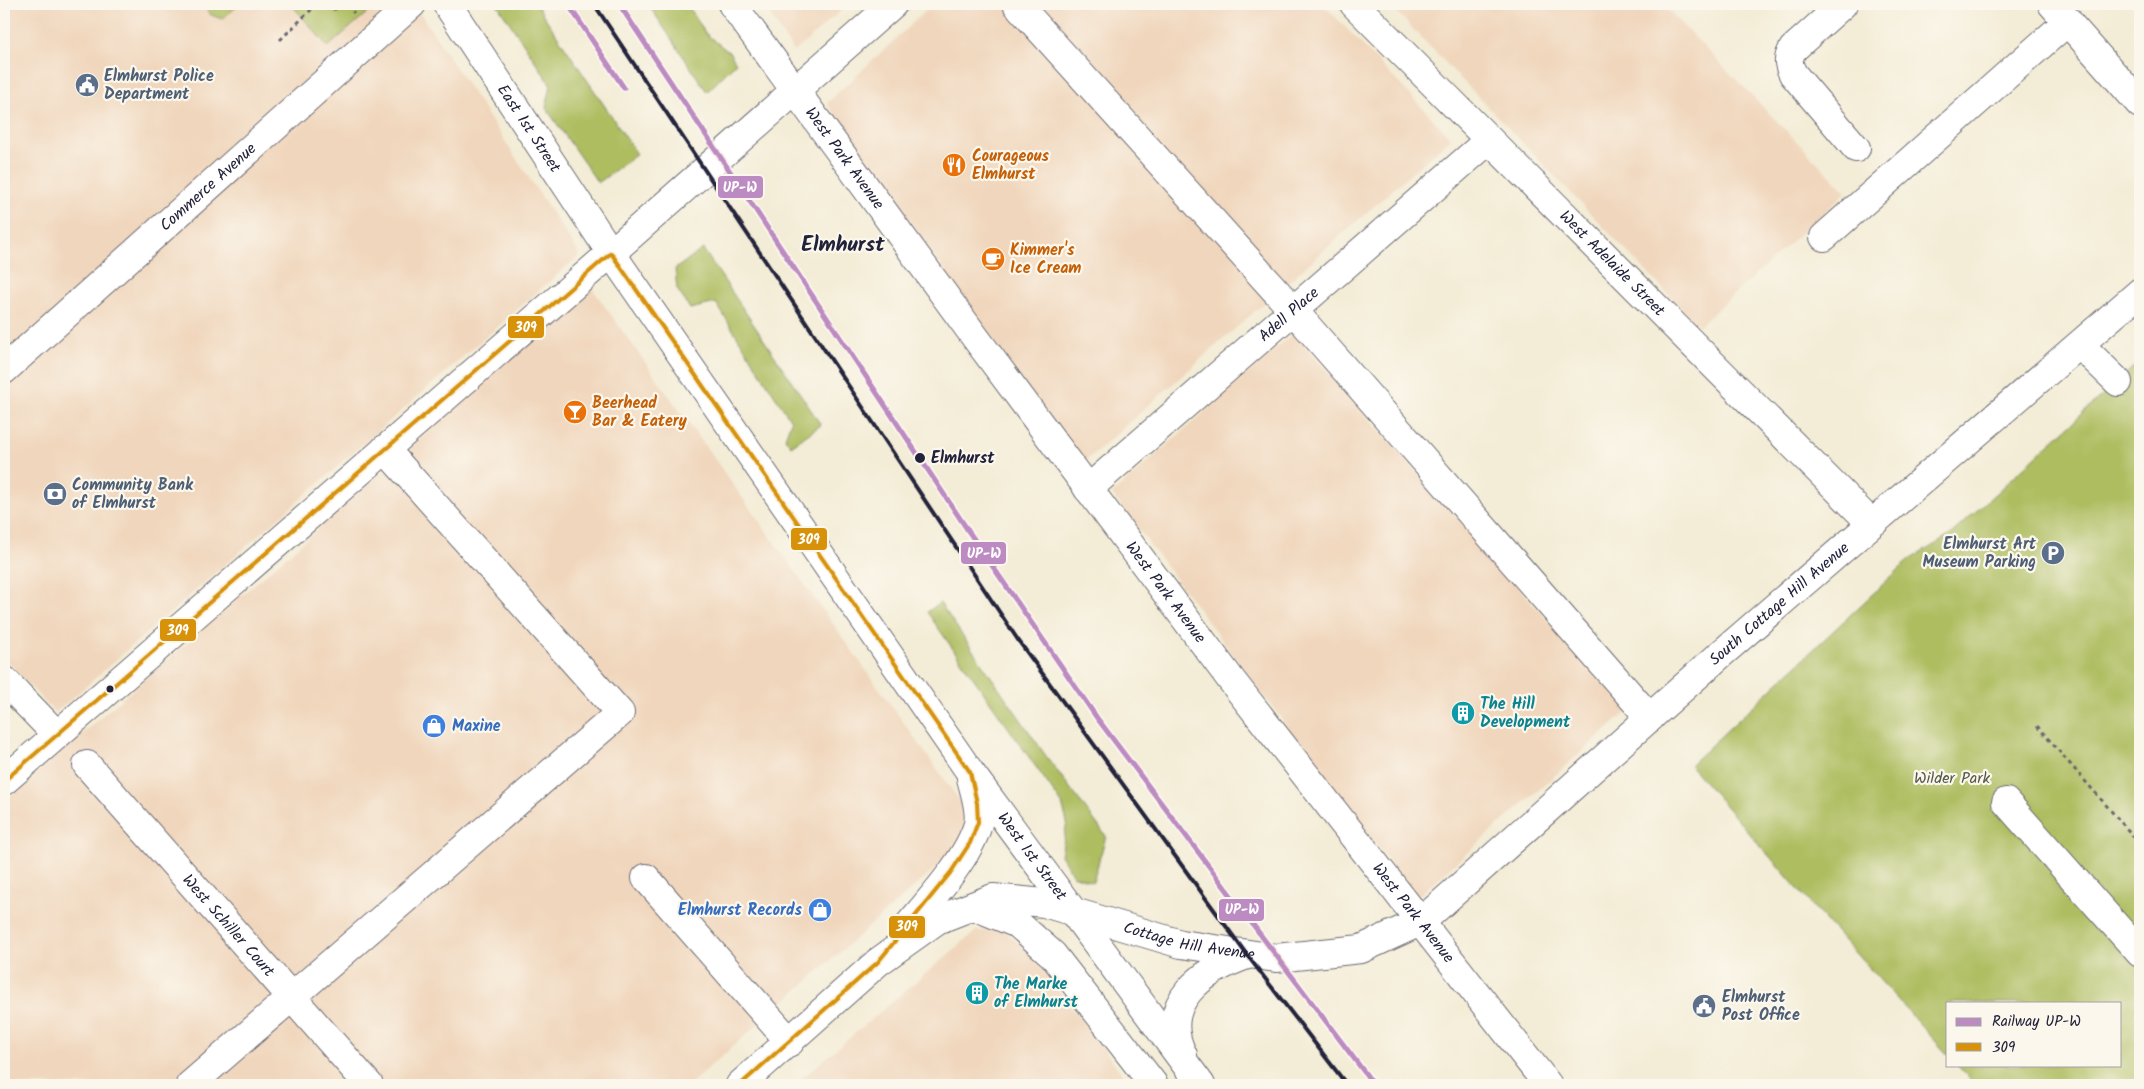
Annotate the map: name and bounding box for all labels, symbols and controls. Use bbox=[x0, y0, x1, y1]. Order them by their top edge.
place label: Elmhurst Police Department bbox=[104, 64, 214, 107]
public building icon: Elmhurst Police Department bbox=[74, 72, 100, 98]
street label: East 1st Street bbox=[491, 79, 568, 178]
street label: West Park Avenue bbox=[799, 102, 891, 215]
street label: Commerce Avenue bbox=[154, 137, 262, 237]
place label: Courageous Elmhurst bbox=[972, 144, 1049, 187]
restaurant icon: Courageous Elmhurst bbox=[941, 152, 967, 178]
line badge: UP-W bbox=[717, 175, 764, 199]
text: UP-W bbox=[723, 177, 757, 199]
street label: West Adelaide Street bbox=[1553, 204, 1672, 323]
district label: Elmhurst bbox=[801, 229, 885, 262]
place label: Kimmer's Ice Cream bbox=[1010, 238, 1081, 281]
cafe icon: Kimmer's Ice Cream bbox=[980, 246, 1006, 272]
street label: Adell Place bbox=[1253, 281, 1325, 348]
line badge: 309 bbox=[507, 315, 545, 339]
text: 309 bbox=[514, 317, 537, 339]
place label: Beerhead Bar & Eatery bbox=[592, 391, 688, 434]
bar icon: Beerhead Bar & Eatery bbox=[562, 399, 588, 425]
place label: Elmhurst bbox=[931, 446, 995, 471]
marker: Elmhurst bbox=[913, 451, 927, 465]
place label: Community Bank of Elmhurst bbox=[72, 473, 194, 516]
bank icon: Community Bank of Elmhurst bbox=[42, 481, 68, 507]
line badge: 309 bbox=[790, 527, 828, 551]
text: 309 bbox=[797, 529, 820, 551]
place label: Elmhurst Art Museum Parking bbox=[1922, 532, 2037, 575]
street label: West Park Avenue bbox=[1119, 536, 1212, 649]
street label: South Cottage Hill Avenue bbox=[1703, 536, 1855, 672]
parking icon: Elmhurst Art Museum Parking bbox=[2040, 540, 2066, 566]
line badge: UP-W bbox=[960, 541, 1007, 565]
text: UP-W bbox=[967, 543, 1001, 565]
line badge: 309 bbox=[159, 618, 197, 642]
text: 309 bbox=[166, 620, 189, 642]
unlabelled marker bbox=[105, 684, 115, 694]
place label: The Hill Development bbox=[1480, 692, 1571, 735]
building icon: The Hill Development bbox=[1450, 700, 1476, 726]
shop icon: Maxine bbox=[421, 713, 447, 739]
place label: Maxine bbox=[452, 714, 501, 739]
park label: Wilder Park bbox=[1914, 766, 1991, 791]
street label: West 1st Street bbox=[991, 807, 1074, 906]
street label: West Park Avenue bbox=[1366, 857, 1461, 969]
street label: West Schiller Court bbox=[176, 869, 281, 983]
shop icon: Elmhurst Records bbox=[807, 897, 833, 923]
place label: Elmhurst Records bbox=[678, 898, 803, 923]
line badge: UP-W bbox=[1218, 898, 1265, 922]
text: UP-W bbox=[1225, 899, 1259, 921]
line badge: 309 bbox=[888, 915, 926, 939]
street label: Cottage Hill Avenue bbox=[1120, 915, 1256, 967]
text: 309 bbox=[895, 916, 918, 938]
place label: The Marke of Elmhurst bbox=[994, 972, 1079, 1015]
building icon: The Marke of Elmhurst bbox=[964, 980, 990, 1006]
place label: Elmhurst Post Office bbox=[1722, 985, 1800, 1028]
public building icon: Elmhurst Post Office bbox=[1691, 993, 1717, 1019]
legend bbox=[1946, 1002, 2122, 1066]
text: Railway UP-W bbox=[1992, 1010, 2081, 1034]
text: 309 bbox=[1992, 1036, 2016, 1060]

